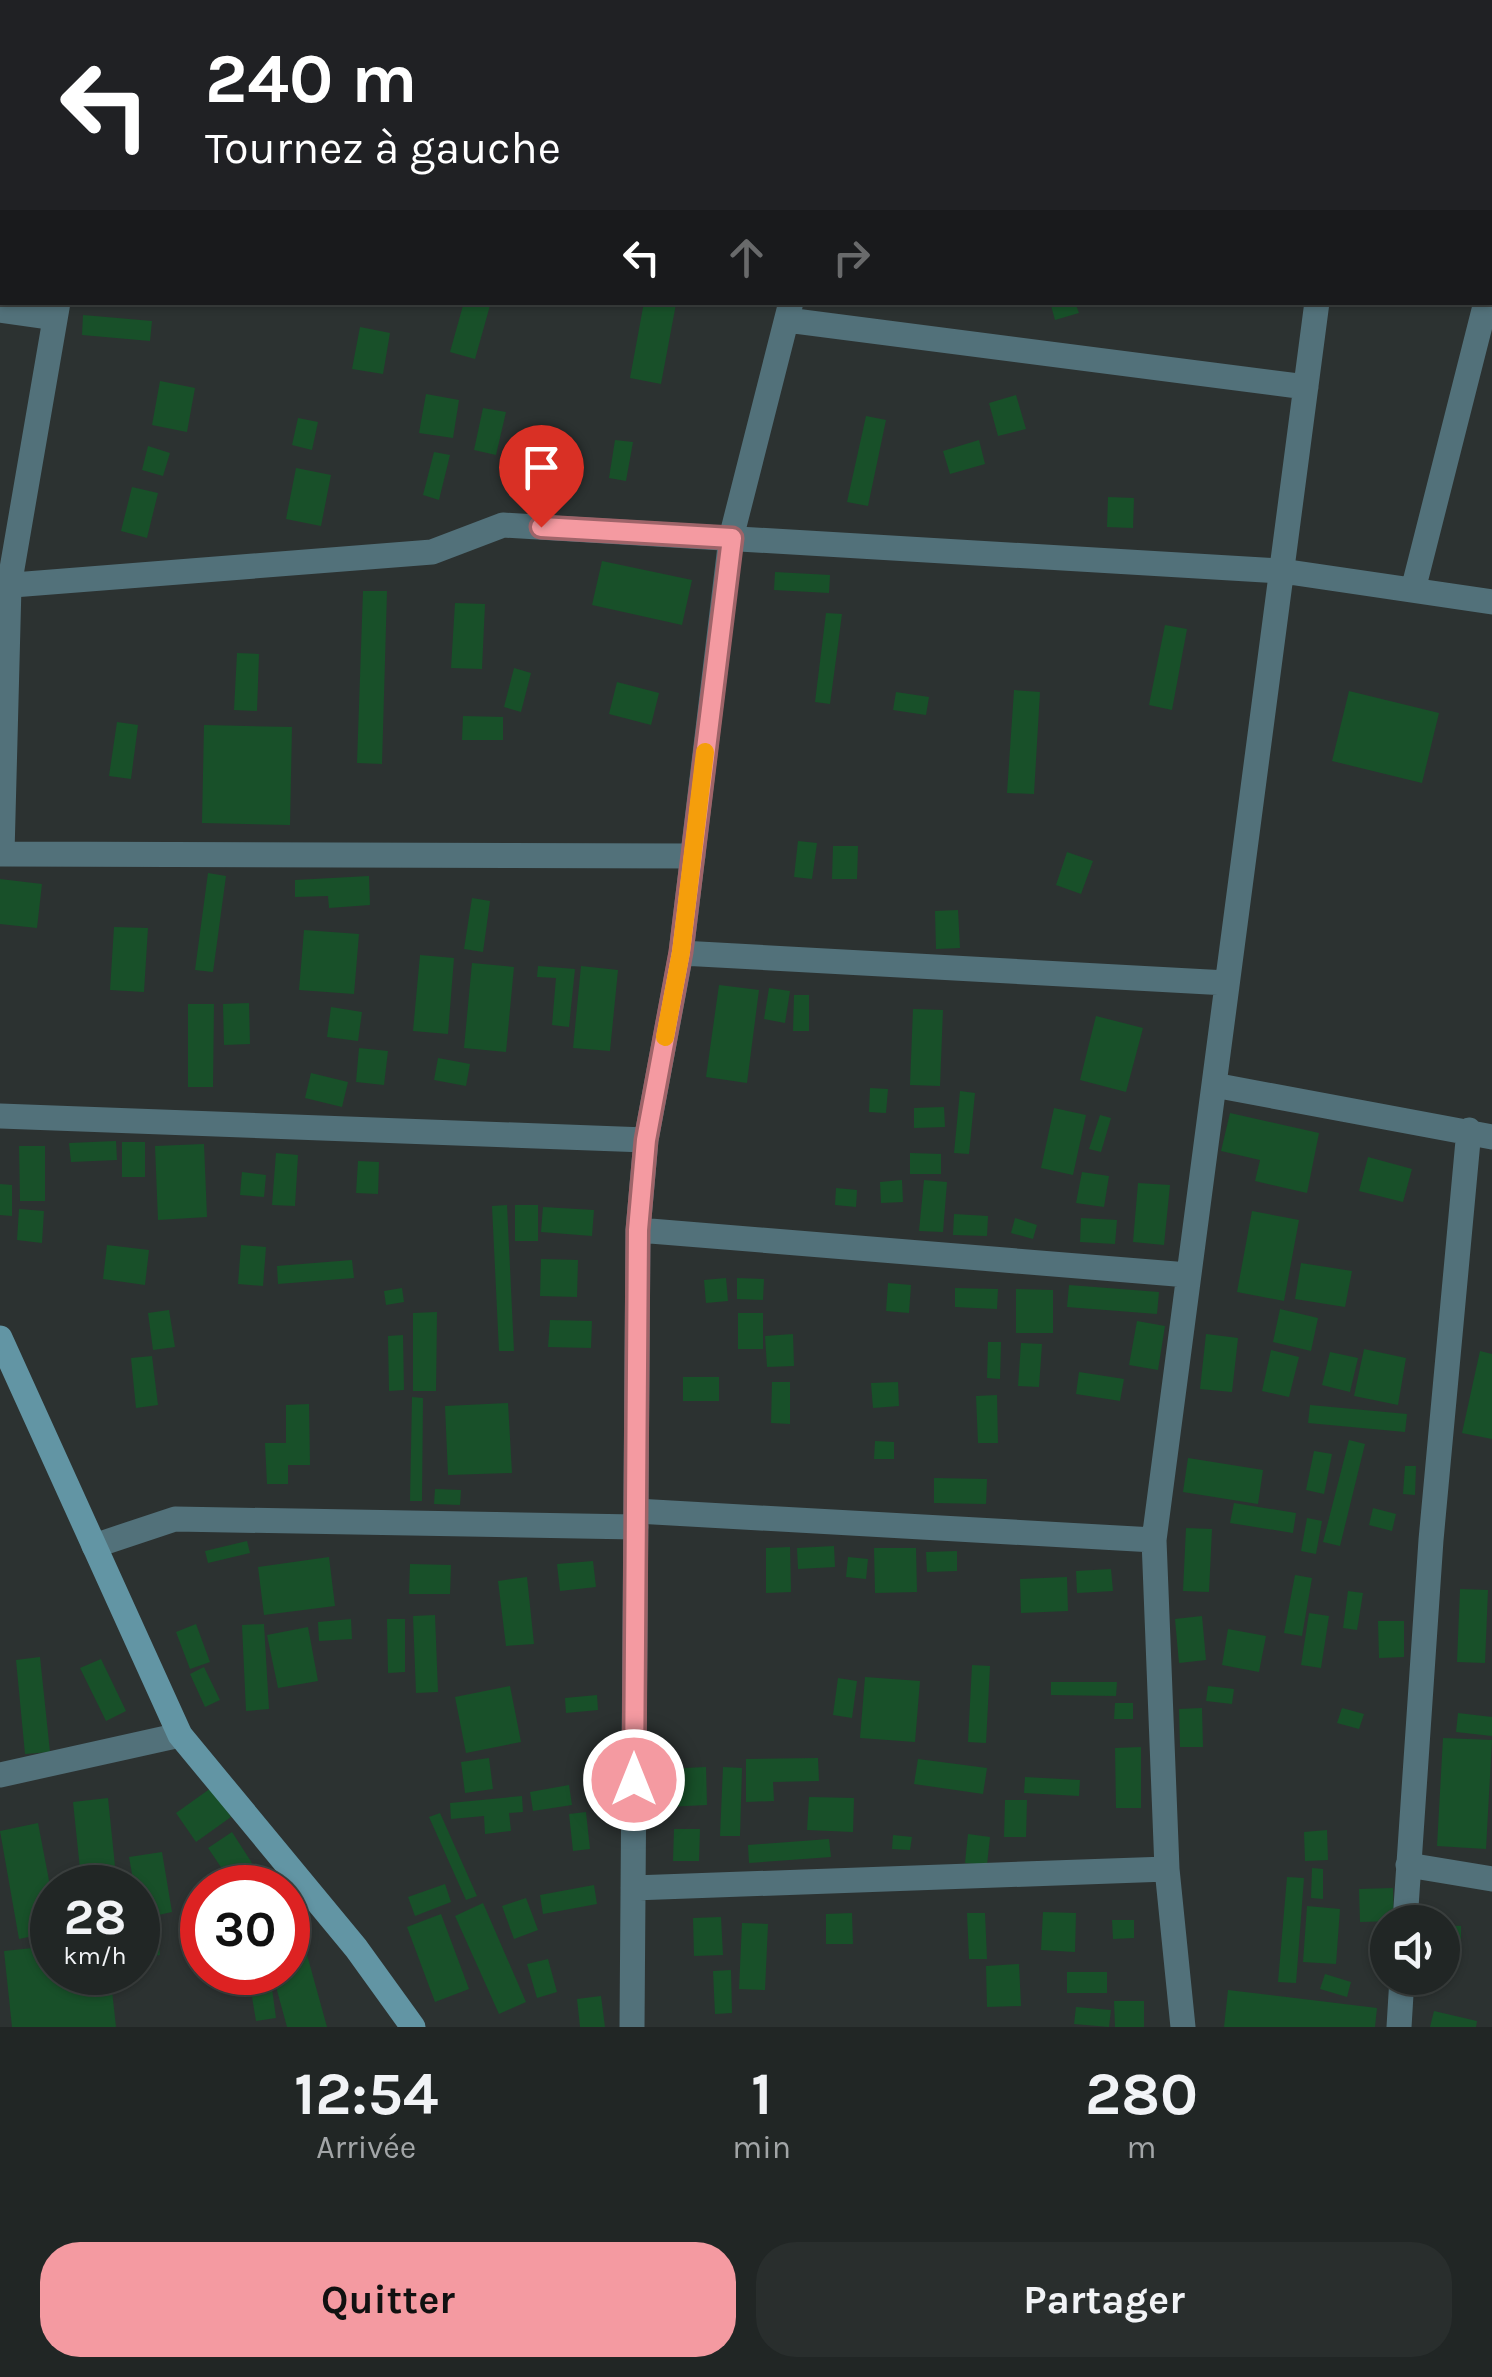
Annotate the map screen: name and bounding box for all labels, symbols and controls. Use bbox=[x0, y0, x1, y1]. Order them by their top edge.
text: 240 m bbox=[205, 38, 417, 120]
icon: left bbox=[40, 40, 170, 170]
text: Tournez à gauche bbox=[205, 122, 561, 174]
icon: left bbox=[614, 230, 669, 285]
icon: ahead bbox=[719, 230, 774, 285]
icon: right bbox=[824, 230, 879, 285]
pin bbox=[499, 425, 584, 528]
icon: arrive bbox=[514, 440, 569, 495]
position arrow bbox=[582, 1728, 686, 1832]
speed limit sign: 30 bbox=[180, 1865, 310, 1995]
text: 28 bbox=[64, 1888, 126, 1947]
map controls bbox=[1370, 1905, 1460, 1995]
button: sound bbox=[1370, 1905, 1460, 1995]
text: km/h bbox=[63, 1941, 127, 1970]
text: 12:54 bbox=[294, 2059, 438, 2129]
text: 1 bbox=[751, 2059, 772, 2129]
text: 280 bbox=[1085, 2059, 1198, 2129]
text: Arrivée bbox=[316, 2129, 416, 2166]
text: min bbox=[732, 2129, 791, 2166]
text: m bbox=[1127, 2129, 1156, 2166]
button: Quitter bbox=[40, 2242, 736, 2357]
button: Partager bbox=[756, 2242, 1452, 2357]

